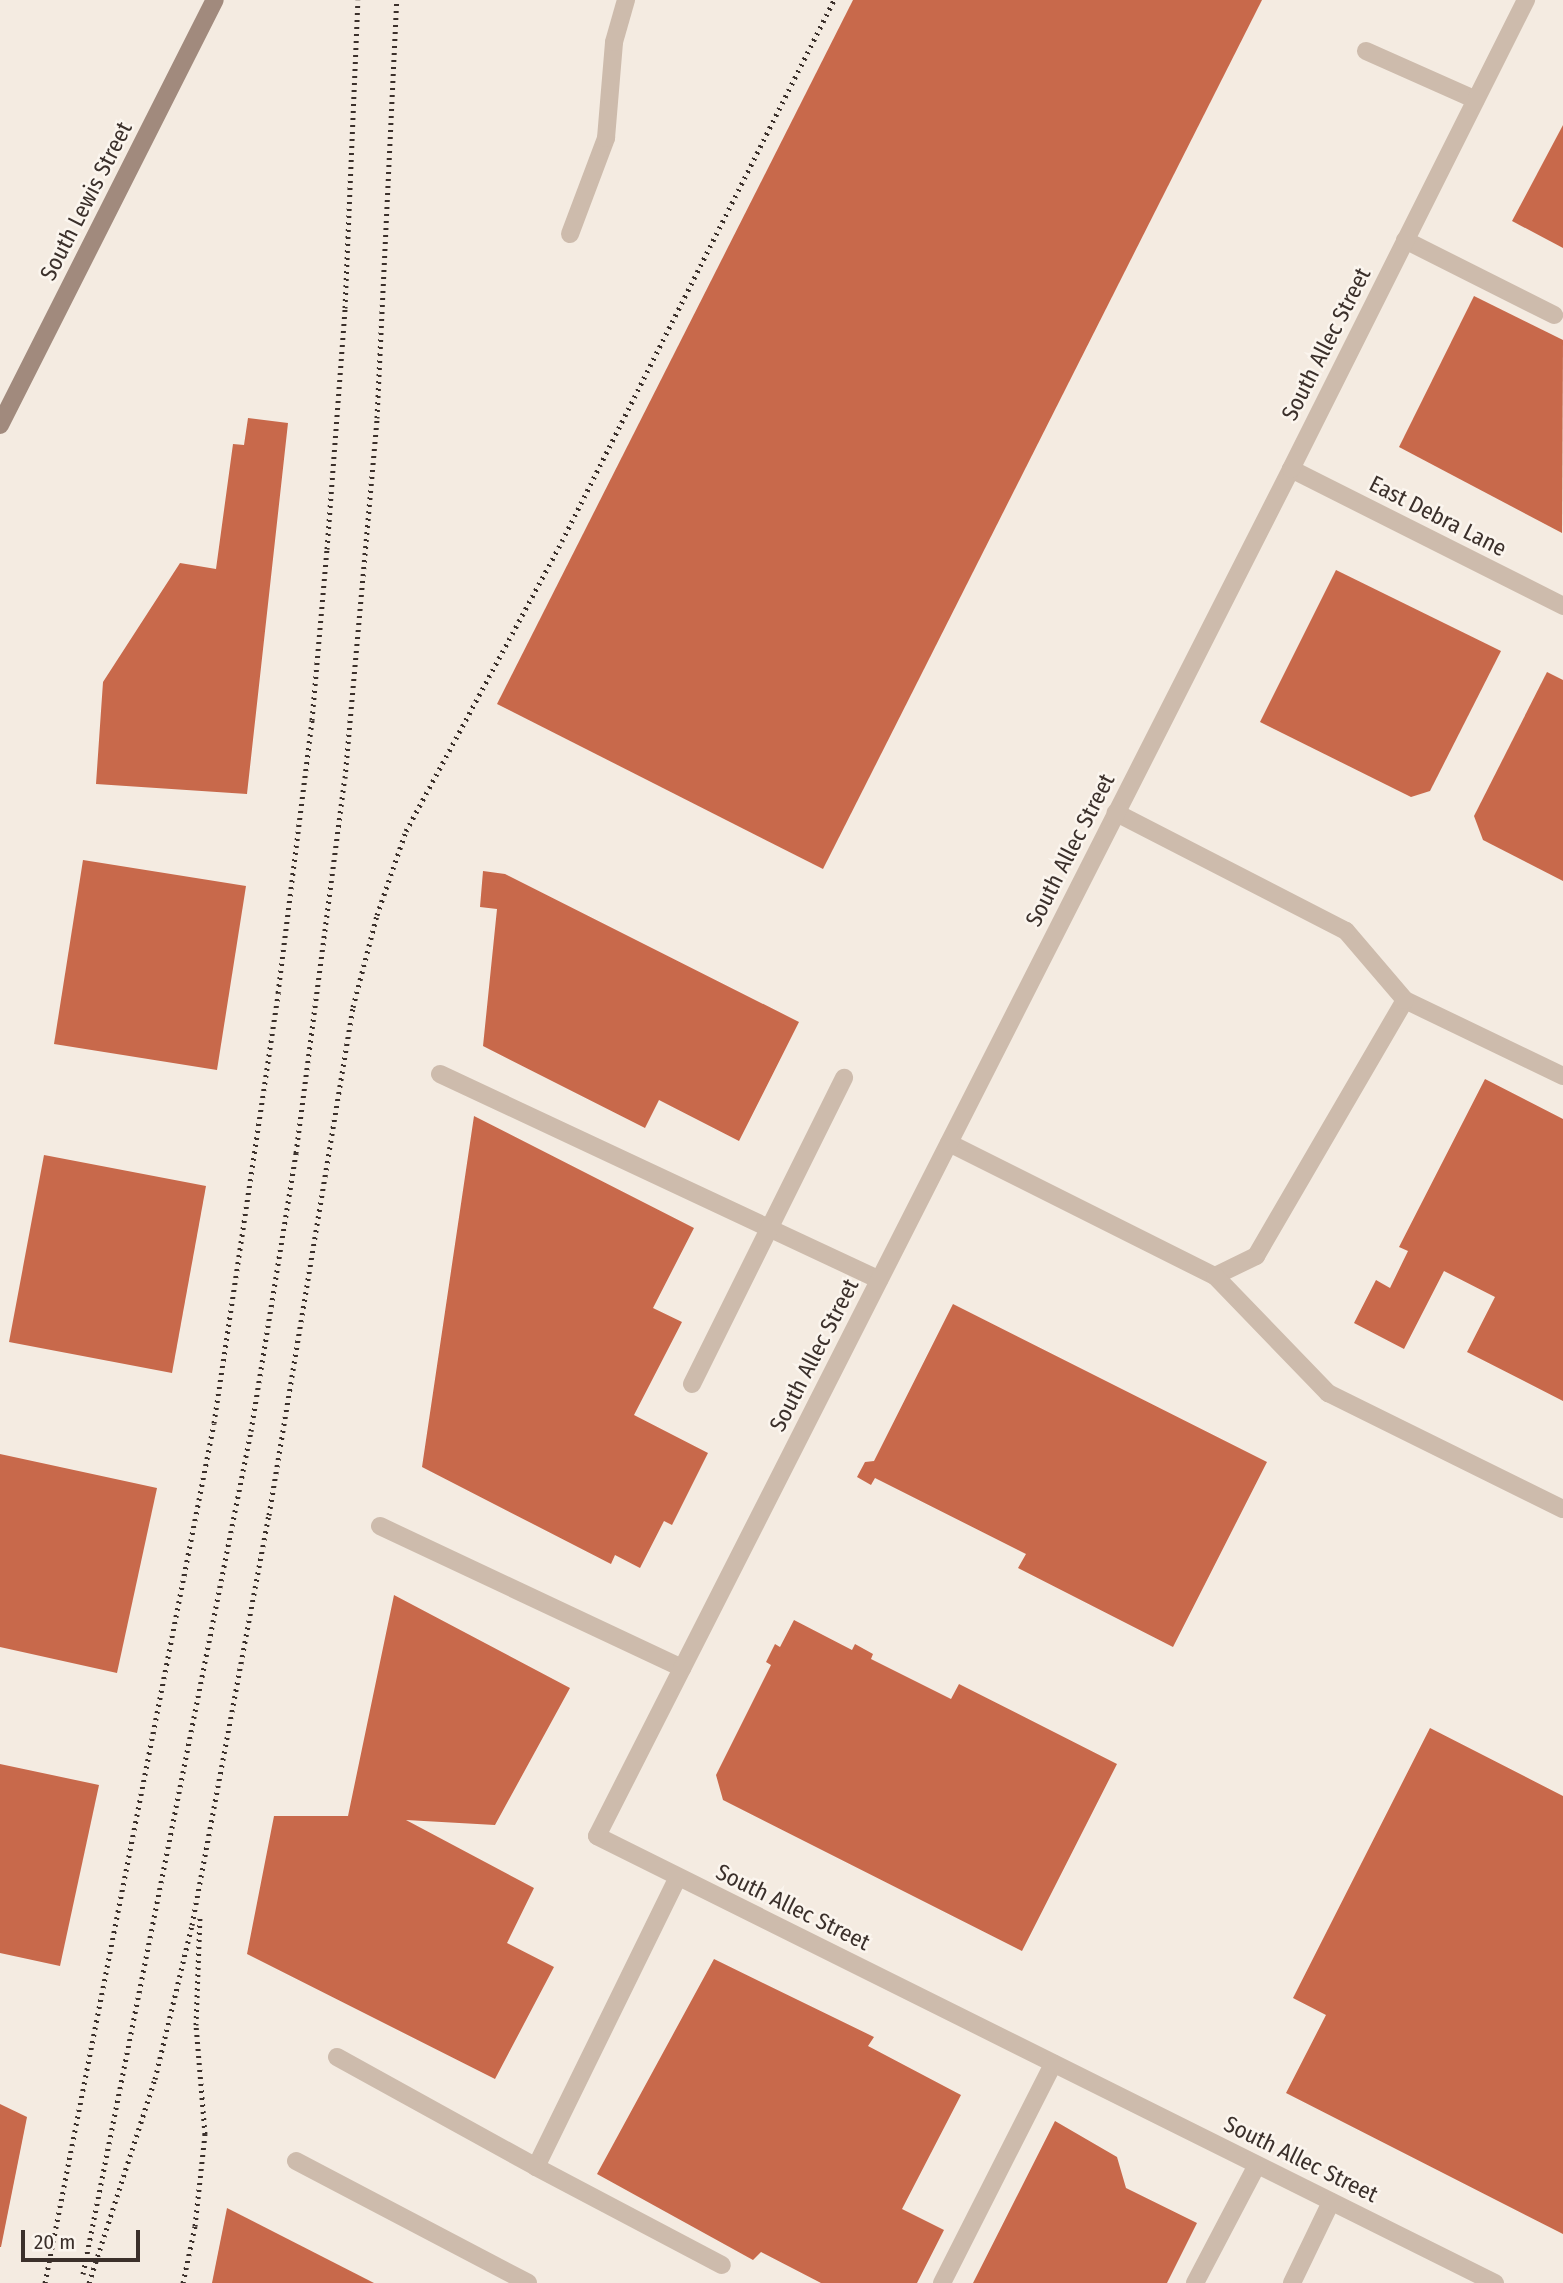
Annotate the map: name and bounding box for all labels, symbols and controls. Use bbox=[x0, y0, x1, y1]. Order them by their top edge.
street label: South Lewis Street bbox=[34, 117, 138, 285]
street label: South Allec Street bbox=[1276, 263, 1376, 425]
street label: East Debra Lane bbox=[1365, 470, 1511, 562]
street label: South Allec Street bbox=[1020, 769, 1120, 931]
street label: South Allec Street bbox=[764, 1274, 864, 1436]
street label: South Allec Street bbox=[712, 1858, 874, 1956]
street label: South Allec Street bbox=[1220, 2110, 1382, 2208]
scale bar bbox=[24, 2216, 144, 2260]
text: 20 m bbox=[34, 2229, 75, 2255]

